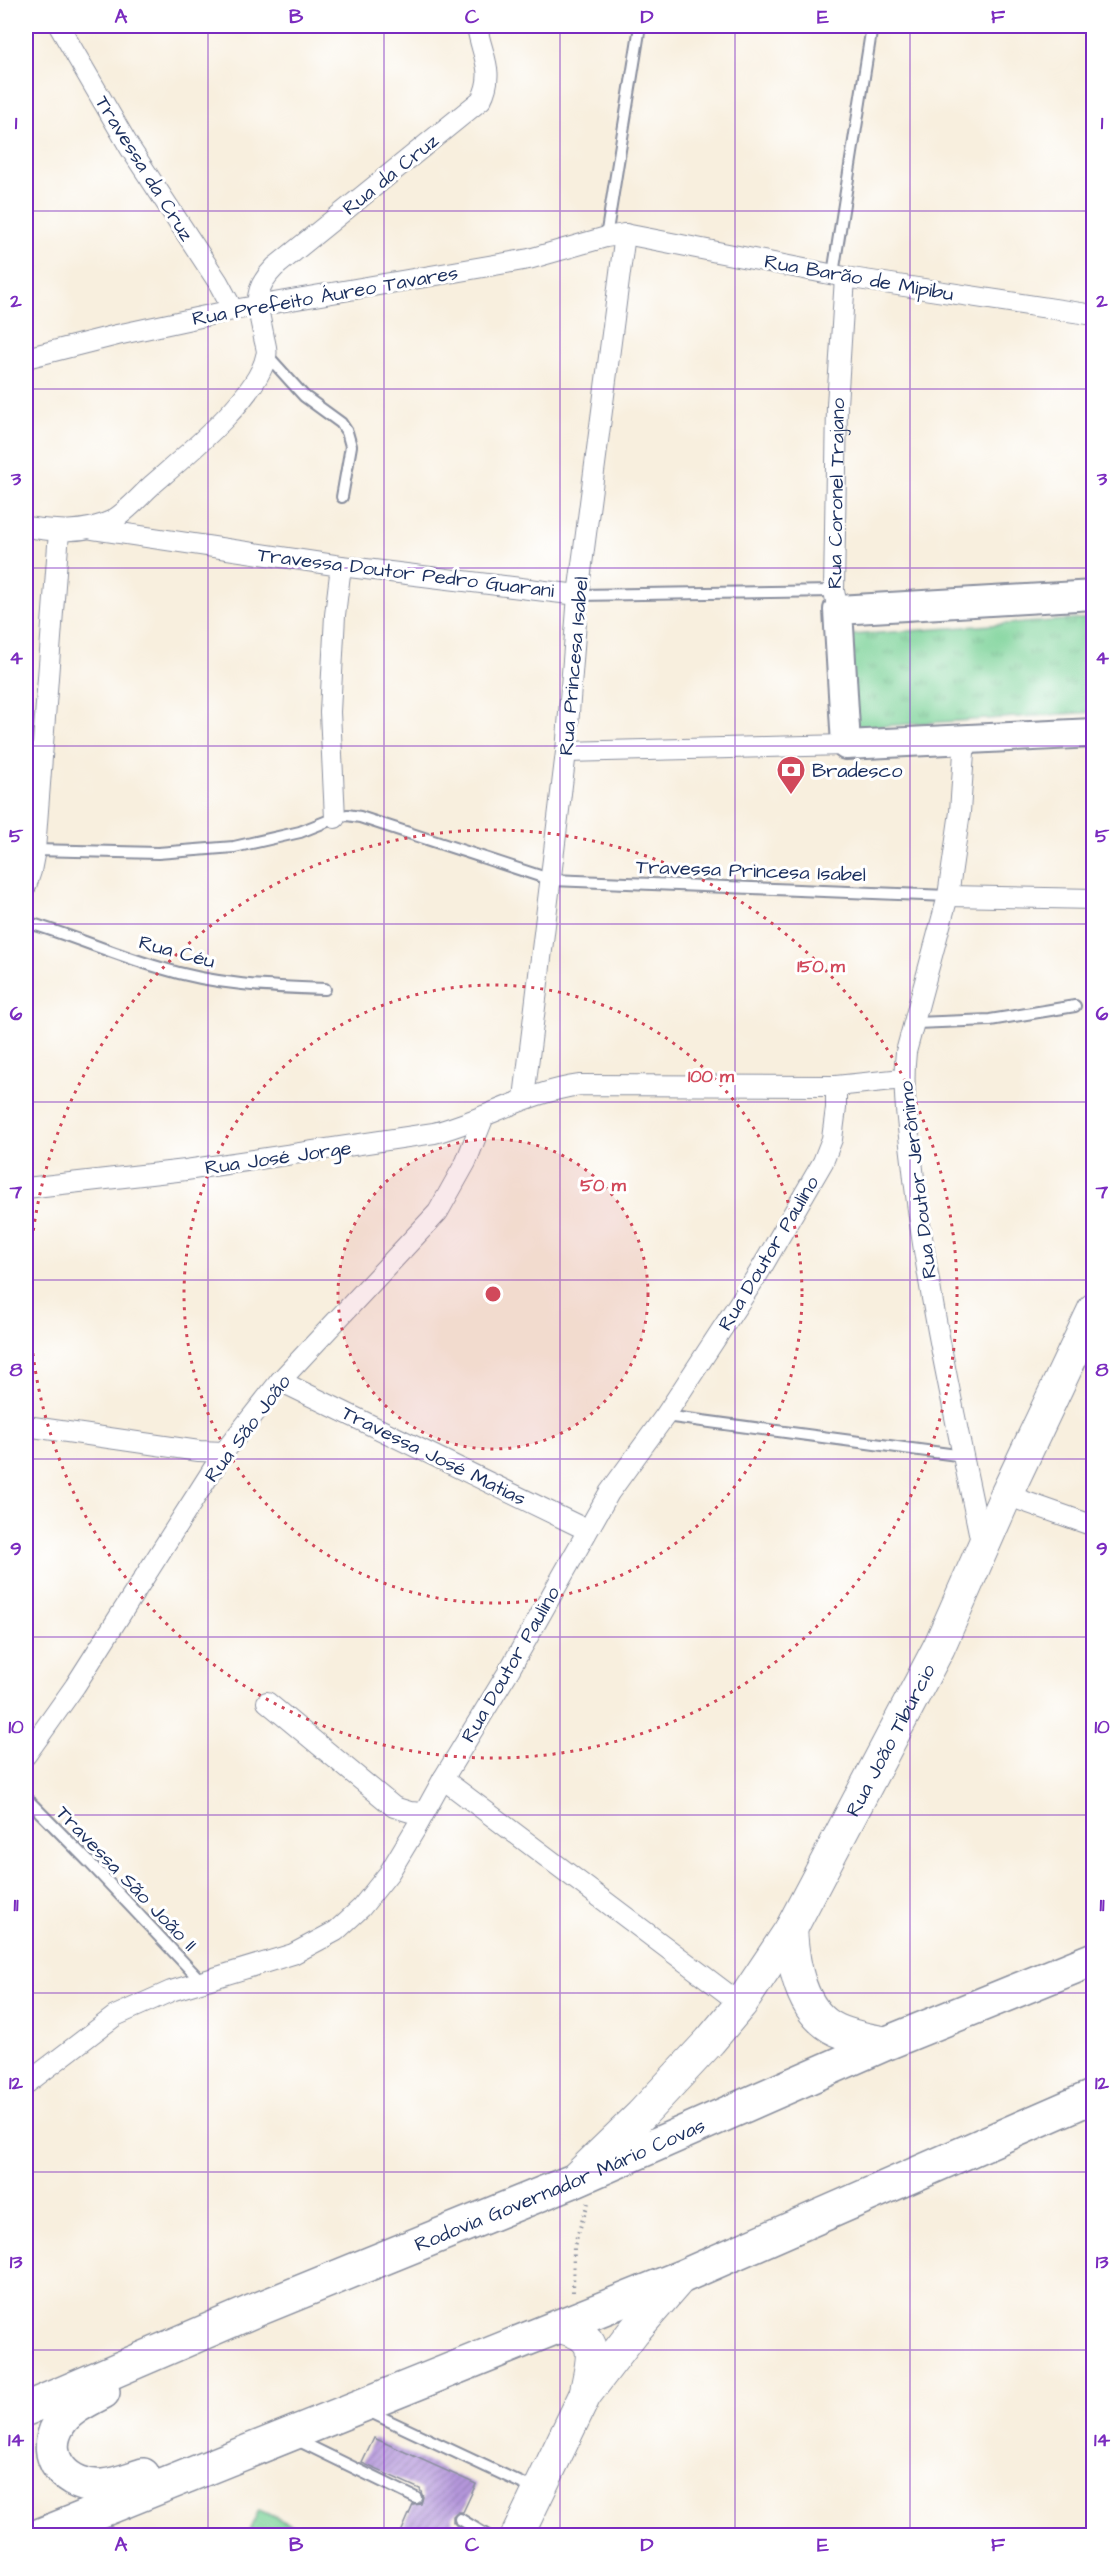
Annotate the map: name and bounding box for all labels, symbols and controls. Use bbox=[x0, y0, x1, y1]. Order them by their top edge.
text: A bbox=[115, 3, 128, 31]
text: B bbox=[289, 3, 304, 31]
text: C bbox=[465, 3, 480, 31]
text: D bbox=[641, 3, 654, 31]
text: E bbox=[817, 3, 829, 31]
text: F bbox=[991, 3, 1006, 31]
street label: Travessa da Cruz bbox=[88, 90, 200, 247]
text: 1 bbox=[15, 109, 18, 137]
text: 1 bbox=[1101, 109, 1104, 137]
street label: Rua da Cruz bbox=[337, 127, 445, 222]
street label: Rua Barão de Mipibu bbox=[762, 248, 956, 308]
street label: Rua Prefeito Áureo Tavares bbox=[190, 259, 460, 333]
text: 2 bbox=[9, 287, 22, 315]
text: 2 bbox=[1095, 287, 1108, 315]
street label: Rua Coronel Trajano bbox=[821, 397, 852, 589]
text: 3 bbox=[10, 465, 22, 493]
text: 3 bbox=[1096, 465, 1108, 493]
street label: Travessa Doutor Pedro Guarani bbox=[256, 541, 556, 605]
street label: Rua Princesa Isabel bbox=[552, 575, 596, 757]
text: 4 bbox=[9, 644, 23, 672]
text: 4 bbox=[1095, 644, 1109, 672]
bank icon: Bradesco bbox=[775, 754, 807, 796]
place label: Bradesco bbox=[812, 757, 902, 785]
text: 5 bbox=[9, 822, 24, 850]
text: 5 bbox=[1095, 822, 1110, 850]
street label: Travessa Princesa Isabel bbox=[636, 853, 866, 889]
street label: Rua Céu bbox=[136, 928, 218, 976]
text: 150 m bbox=[797, 954, 846, 979]
text: 6 bbox=[10, 1000, 23, 1028]
text: 6 bbox=[1096, 1000, 1109, 1028]
text: 100 m bbox=[688, 1064, 735, 1089]
street label: Rua Doutor Jerônimo bbox=[892, 1079, 944, 1280]
street label: Rua José Jorge bbox=[203, 1134, 353, 1183]
street label: Rua Doutor Paulino bbox=[712, 1171, 826, 1336]
text: 50 m bbox=[580, 1173, 627, 1198]
text: 7 bbox=[9, 1178, 23, 1206]
text: 7 bbox=[1095, 1178, 1109, 1206]
centre of rings bbox=[483, 1284, 503, 1304]
text: 8 bbox=[10, 1356, 23, 1384]
text: 8 bbox=[1096, 1356, 1109, 1384]
street label: Rua São João bbox=[198, 1369, 298, 1488]
street label: Travessa José Matias bbox=[337, 1399, 530, 1513]
text: 9 bbox=[10, 1535, 22, 1563]
text: 9 bbox=[1096, 1535, 1108, 1563]
street label: Rua Doutor Paulino bbox=[455, 1581, 567, 1748]
street label: Rua João Tibúrcio bbox=[839, 1659, 943, 1822]
text: 10 bbox=[8, 1713, 24, 1741]
text: 10 bbox=[1094, 1713, 1110, 1741]
street label: Travessa São João II bbox=[49, 1800, 203, 1958]
text: 11 bbox=[13, 1891, 19, 1919]
text: 11 bbox=[1099, 1891, 1105, 1919]
text: 12 bbox=[9, 2069, 24, 2097]
text: 12 bbox=[1095, 2069, 1110, 2097]
street label: Rodovia Governador Mário Covas bbox=[411, 2112, 710, 2259]
text: 13 bbox=[10, 2248, 23, 2276]
text: 13 bbox=[1096, 2248, 1109, 2276]
text: 14 bbox=[8, 2426, 24, 2454]
text: 14 bbox=[1094, 2426, 1110, 2454]
text: A bbox=[115, 2531, 128, 2559]
text: B bbox=[289, 2531, 304, 2559]
text: C bbox=[465, 2531, 480, 2559]
text: D bbox=[641, 2531, 654, 2559]
text: E bbox=[817, 2531, 829, 2559]
text: F bbox=[991, 2531, 1006, 2559]

